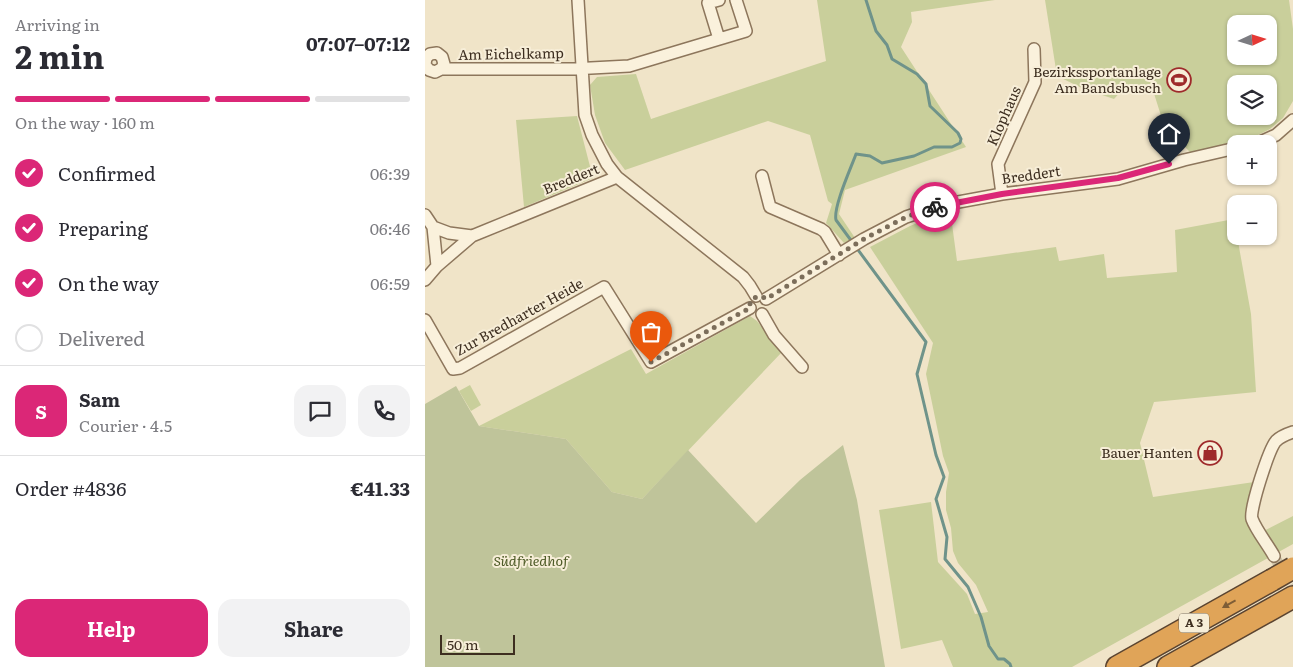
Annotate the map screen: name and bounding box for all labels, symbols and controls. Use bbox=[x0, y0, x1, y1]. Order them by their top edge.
text: Arriving in bbox=[15, 12, 100, 36]
north arrow bbox=[1227, 15, 1277, 65]
map controls bbox=[1227, 15, 1277, 245]
text: 07:07–07:12 bbox=[306, 29, 410, 57]
text: 2 min bbox=[15, 31, 104, 79]
street label: Am Eichelkamp bbox=[458, 42, 564, 64]
place label: Bezirkssportanlage Am Bandsbusch bbox=[1033, 61, 1161, 97]
sports icon: Bezirkssportanlage Am Bandsbusch bbox=[1166, 67, 1192, 93]
button: layers bbox=[1227, 75, 1277, 125]
street label: Klophaus bbox=[981, 83, 1025, 149]
text: On the way · 160 m bbox=[15, 110, 155, 134]
pin bbox=[1148, 113, 1190, 164]
icon: home bbox=[1155, 120, 1183, 148]
button: + bbox=[1227, 135, 1277, 185]
street label: Breddert bbox=[539, 158, 602, 198]
icon: check bbox=[15, 159, 43, 187]
text: Confirmed bbox=[58, 159, 156, 187]
street label: Breddert bbox=[1000, 160, 1062, 188]
text: 06:39 bbox=[370, 161, 410, 185]
courier bbox=[910, 182, 960, 232]
icon: bike bbox=[921, 193, 949, 221]
button: − bbox=[1227, 195, 1277, 245]
icon: check bbox=[15, 214, 43, 242]
text: Preparing bbox=[58, 214, 148, 242]
text: 06:46 bbox=[370, 216, 410, 240]
icon: check bbox=[15, 269, 43, 297]
text: On the way bbox=[58, 269, 159, 297]
text: 06:59 bbox=[370, 271, 410, 295]
street label: Zur Bredharter Heide bbox=[451, 273, 586, 360]
pin bbox=[630, 311, 672, 362]
icon: bag bbox=[637, 318, 665, 346]
text: Delivered bbox=[58, 324, 145, 352]
text: Sam bbox=[79, 385, 120, 413]
button: chat bbox=[294, 385, 346, 437]
button: phone bbox=[358, 385, 410, 437]
text: S bbox=[35, 397, 47, 425]
text: Courier · 4.5 bbox=[79, 413, 172, 437]
shop icon: Bauer Hanten bbox=[1197, 440, 1223, 466]
place label: Bauer Hanten bbox=[1101, 442, 1193, 462]
text: Order #4836 bbox=[15, 474, 126, 502]
text: €41.33 bbox=[350, 474, 410, 502]
park label: Südfriedhof bbox=[494, 550, 570, 570]
button: Help bbox=[15, 599, 208, 657]
button: Share bbox=[218, 599, 410, 657]
one-way arrow bbox=[1223, 599, 1236, 608]
road number: A 3 bbox=[1179, 614, 1209, 632]
scale bar bbox=[440, 632, 515, 655]
text: 50 m bbox=[447, 634, 479, 654]

